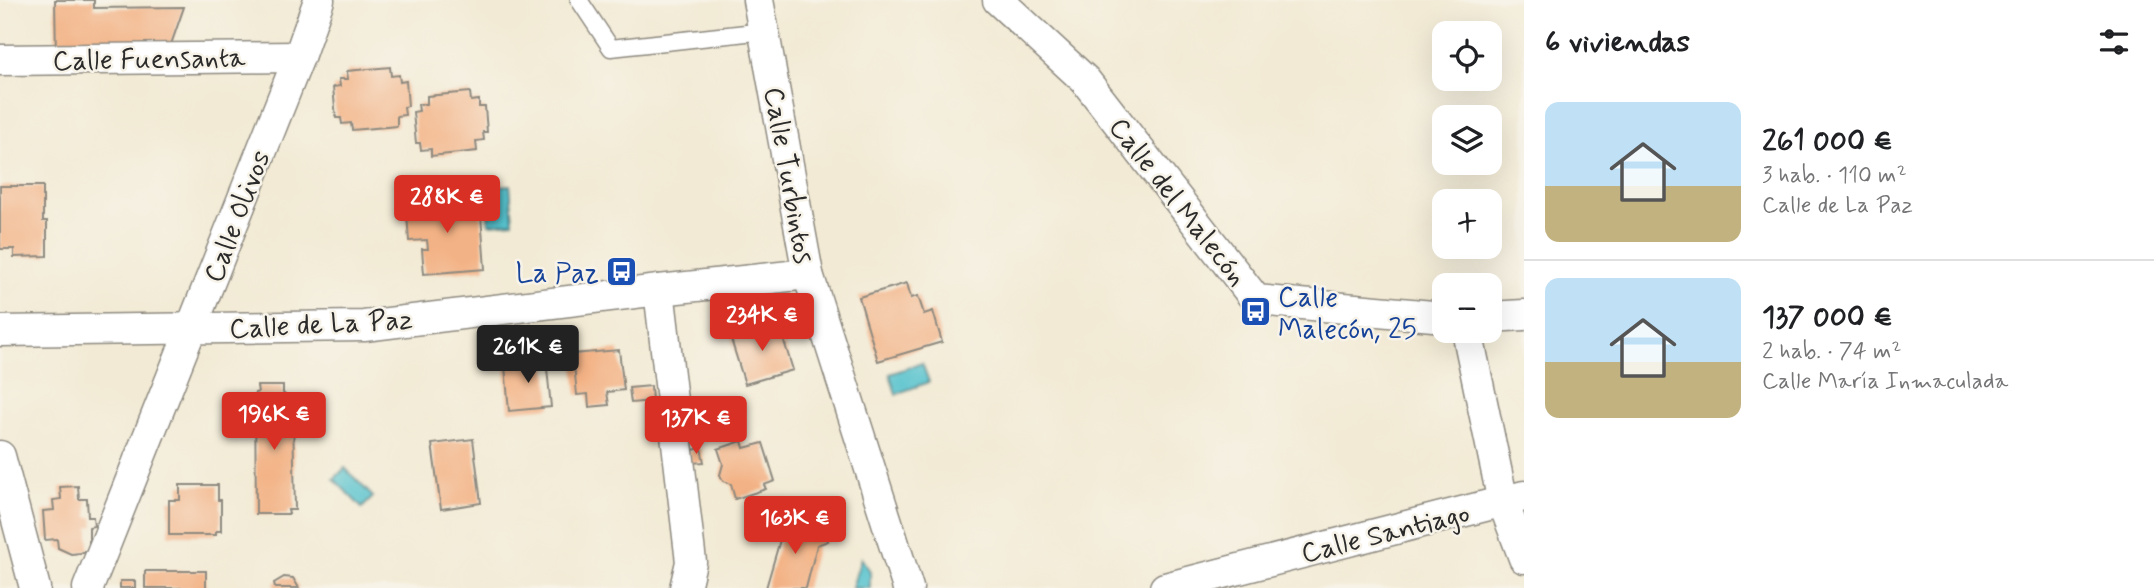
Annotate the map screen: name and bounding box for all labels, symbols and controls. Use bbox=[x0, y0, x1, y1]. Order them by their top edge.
map controls bbox=[1432, 21, 1502, 343]
button: locate bbox=[1432, 21, 1502, 91]
text: 6 viviendas bbox=[1545, 23, 1690, 62]
icon: filters bbox=[2095, 23, 2133, 61]
street label: Calle Fuensanta bbox=[52, 40, 246, 81]
street label: Calle Turbintos bbox=[754, 84, 821, 267]
button: layers bbox=[1432, 105, 1502, 175]
street label: Calle del Malecón bbox=[1099, 110, 1255, 295]
text: 261 000 € bbox=[1762, 122, 1893, 161]
icon: home bbox=[1601, 130, 1685, 214]
street label: Calle Olivos bbox=[196, 146, 280, 288]
text: 3 hab. · 110 m² bbox=[1762, 161, 1907, 191]
pin: 288K € bbox=[390, 176, 504, 235]
text: 288K € bbox=[410, 183, 484, 213]
button: + bbox=[1432, 189, 1502, 259]
text: Calle de La Paz bbox=[1762, 191, 1913, 221]
bus stop icon: La Paz bbox=[605, 255, 639, 289]
place label: La Paz bbox=[516, 256, 599, 293]
button: − bbox=[1432, 273, 1502, 343]
place label: Calle Malecón, 25 bbox=[1278, 280, 1417, 349]
pin: 234K € bbox=[705, 294, 819, 353]
bus stop icon: Calle Malecón, 25 bbox=[1238, 295, 1272, 329]
text: 137 000 € bbox=[1762, 298, 1893, 337]
text: 234K € bbox=[726, 301, 798, 331]
street label: Calle de La Paz bbox=[228, 302, 414, 349]
icon: home bbox=[1601, 306, 1685, 390]
pin: 261K € bbox=[471, 326, 585, 385]
text: 261K € bbox=[493, 333, 563, 363]
text: 2 hab. · 74 m² bbox=[1762, 337, 1901, 367]
text: Calle María Inmaculada bbox=[1762, 367, 2008, 397]
pin: 196K € bbox=[217, 392, 331, 452]
pin: 137K € bbox=[639, 396, 753, 456]
text: 196K € bbox=[238, 400, 310, 430]
text: 137K € bbox=[661, 404, 731, 434]
pin: 163K € bbox=[738, 496, 852, 556]
street label: Calle Santiago bbox=[1297, 496, 1474, 573]
text: 163K € bbox=[760, 504, 830, 534]

